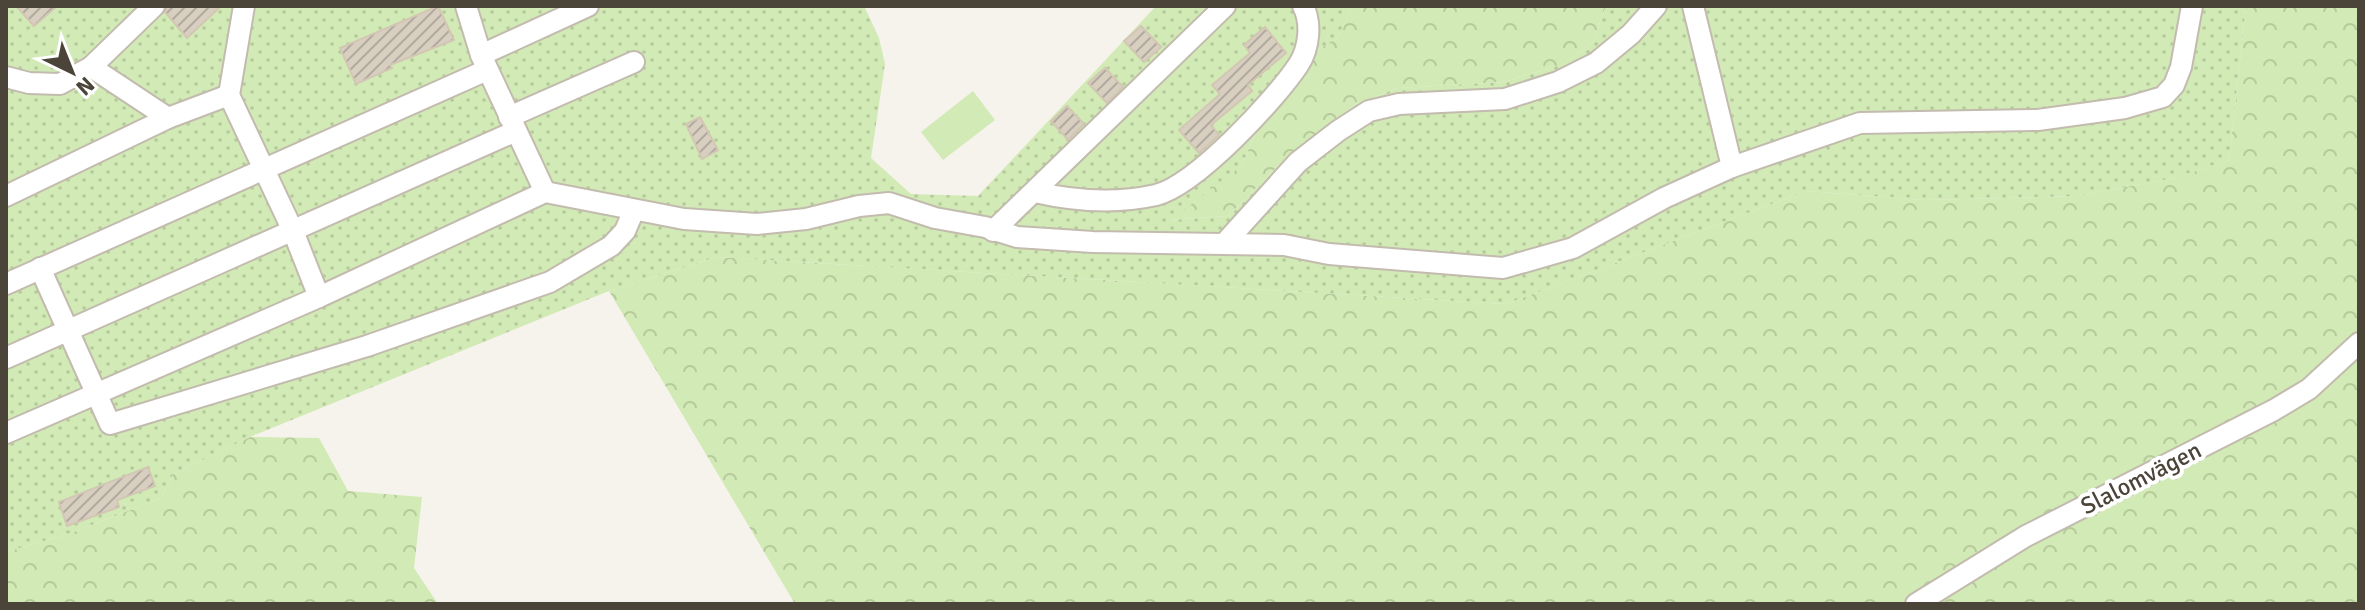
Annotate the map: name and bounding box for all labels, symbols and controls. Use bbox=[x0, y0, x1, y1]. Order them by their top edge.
north arrow bbox=[32, 32, 112, 112]
text: N bbox=[70, 71, 100, 101]
street label: Slalomvägen bbox=[2076, 435, 2206, 521]

